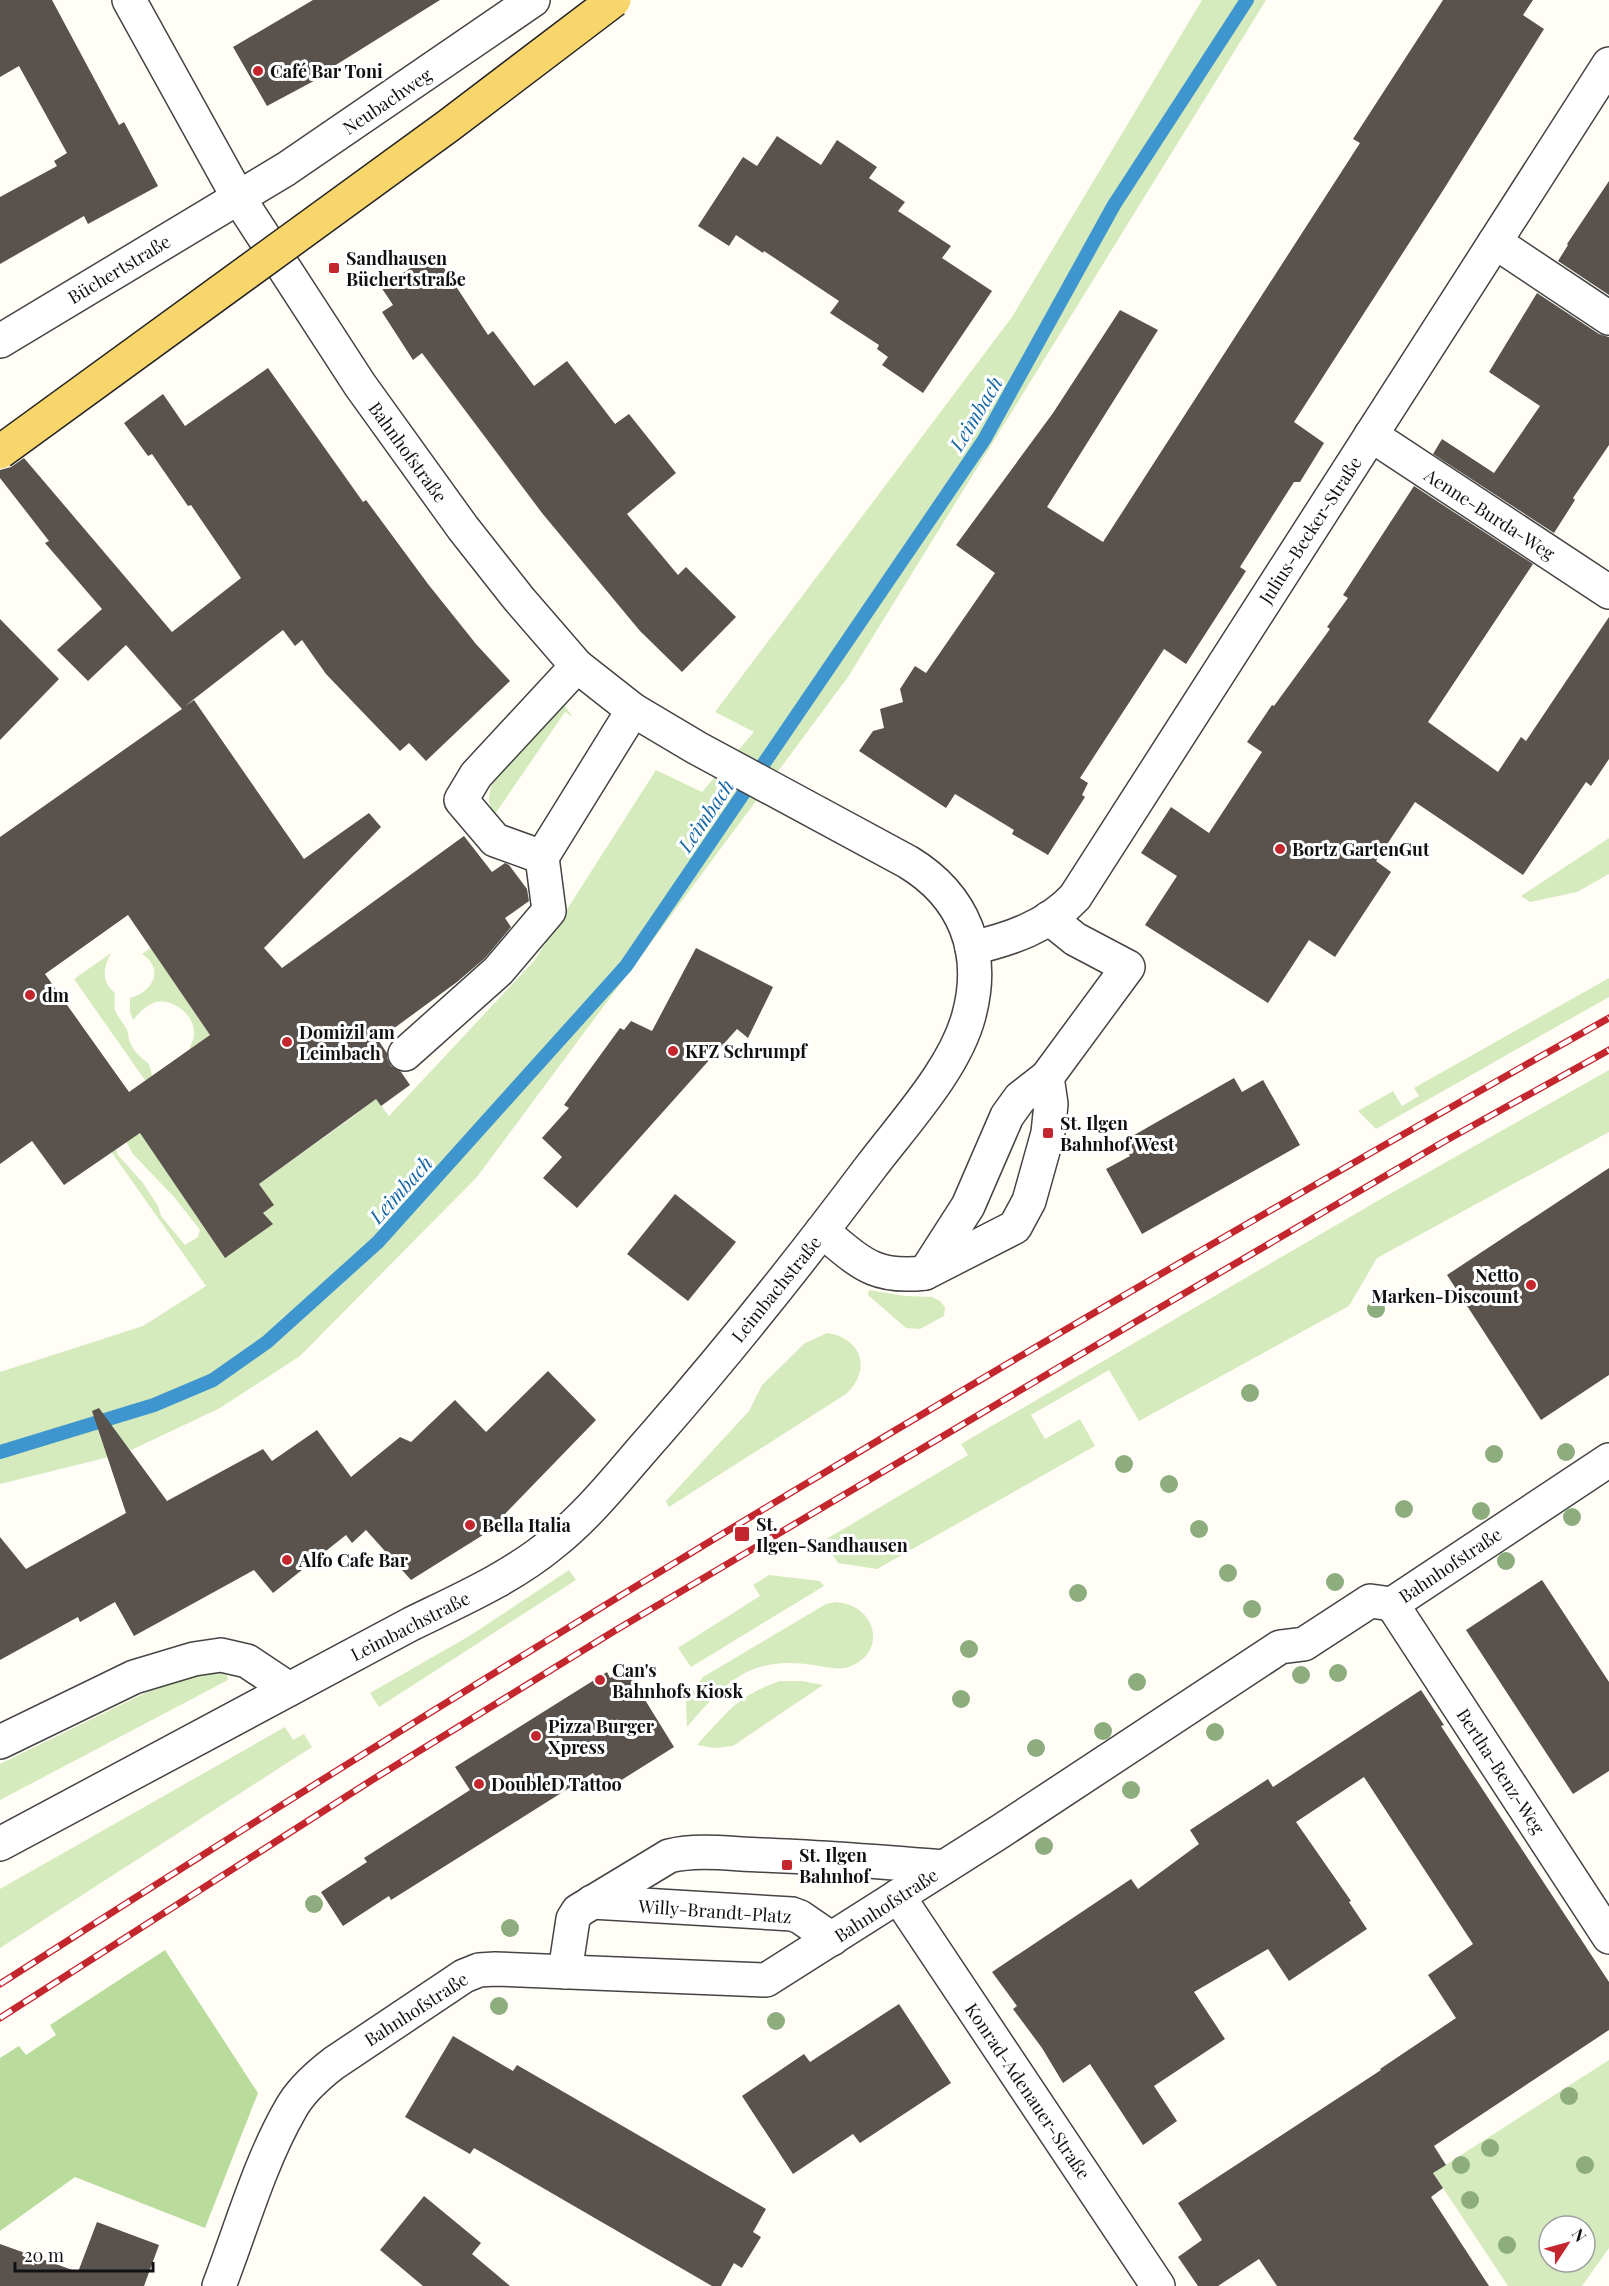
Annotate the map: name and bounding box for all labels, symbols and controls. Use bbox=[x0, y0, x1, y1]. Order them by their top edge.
place label: Café Bar Toni bbox=[270, 59, 383, 83]
street label: Neubachweg bbox=[338, 62, 437, 140]
marker: Café Bar Toni bbox=[251, 64, 265, 78]
street label: Büchertstraße bbox=[63, 229, 175, 309]
place label: Sandhausen Büchertstraße bbox=[346, 246, 466, 291]
marker: Sandhausen Büchertstraße bbox=[327, 261, 341, 275]
water label: Leimbach bbox=[942, 371, 1008, 456]
street label: Bahnhofstraße bbox=[363, 397, 453, 507]
street label: Julius-Becker-Straße bbox=[1253, 452, 1367, 609]
street label: Aenne-Burda-Weg bbox=[1419, 462, 1560, 566]
water label: Leimbach bbox=[670, 773, 739, 858]
place label: Bortz GartenGut bbox=[1292, 837, 1430, 861]
marker: Bortz GartenGut bbox=[1273, 842, 1287, 856]
place label: dm bbox=[42, 983, 70, 1007]
marker: dm bbox=[23, 988, 37, 1002]
place label: Domizil am Leimbach bbox=[299, 1020, 395, 1065]
marker: Domizil am Leimbach bbox=[280, 1035, 294, 1049]
place label: KFZ Schrumpf bbox=[685, 1039, 808, 1063]
marker: KFZ Schrumpf bbox=[666, 1044, 680, 1058]
place label: St. Ilgen Bahnhof West bbox=[1060, 1111, 1175, 1156]
marker: St. Ilgen Bahnhof West bbox=[1041, 1126, 1055, 1140]
water label: Leimbach bbox=[362, 1149, 438, 1229]
street label: Leimbachstraße bbox=[726, 1231, 826, 1347]
place label: Netto Marken-Discount bbox=[1371, 1263, 1520, 1308]
marker: Netto Marken-Discount bbox=[1524, 1278, 1538, 1292]
place label: St. Ilgen-Sandhausen bbox=[756, 1512, 908, 1557]
place label: Bella Italia bbox=[482, 1513, 571, 1537]
marker: Bella Italia bbox=[463, 1518, 477, 1532]
street label: Bahnhofstraße bbox=[1394, 1522, 1506, 1608]
marker: St. Ilgen-Sandhausen bbox=[733, 1525, 751, 1543]
place label: Alfo Cafe Bar bbox=[298, 1548, 409, 1572]
marker: Alfo Cafe Bar bbox=[280, 1553, 294, 1567]
street label: Leimbachstraße bbox=[346, 1586, 474, 1666]
place label: Can's Bahnhofs Kiosk bbox=[612, 1658, 743, 1703]
marker: Can's Bahnhofs Kiosk bbox=[593, 1673, 607, 1687]
street label: Bertha-Benz-Weg bbox=[1451, 1704, 1551, 1839]
place label: Pizza Burger Xpress bbox=[548, 1714, 655, 1759]
marker: Pizza Burger Xpress bbox=[529, 1729, 543, 1743]
place label: DoubleD Tattoo bbox=[491, 1772, 622, 1796]
marker: DoubleD Tattoo bbox=[472, 1777, 486, 1791]
place label: St. Ilgen Bahnhof bbox=[799, 1843, 872, 1888]
marker: St. Ilgen Bahnhof bbox=[780, 1858, 794, 1872]
street label: Bahnhofstraße bbox=[830, 1863, 942, 1947]
street label: Willy-Brandt-Platz bbox=[637, 1894, 792, 1928]
street label: Bahnhofstraße bbox=[360, 1967, 472, 2051]
street label: Konrad-Adenauer-Straße bbox=[960, 1998, 1096, 2184]
north arrow bbox=[1537, 2214, 1597, 2274]
text: N bbox=[1568, 2224, 1592, 2246]
scale bar bbox=[15, 2235, 153, 2273]
text: 20 m bbox=[24, 2243, 64, 2267]

